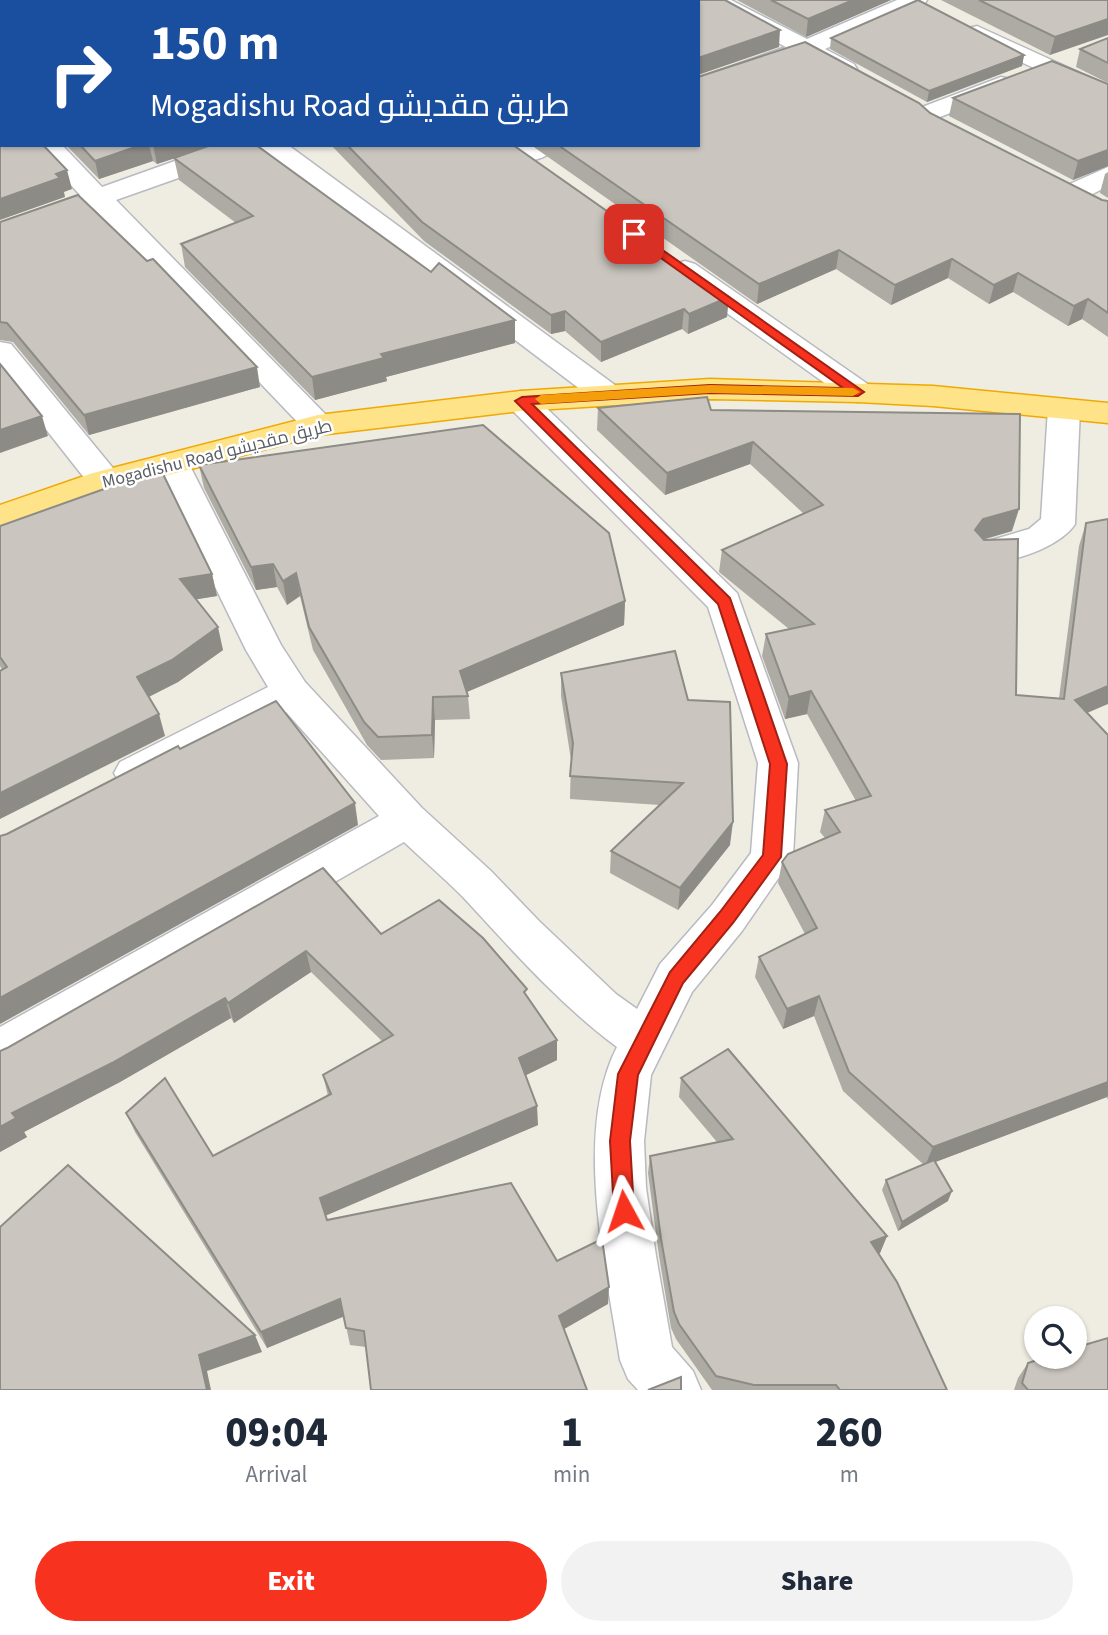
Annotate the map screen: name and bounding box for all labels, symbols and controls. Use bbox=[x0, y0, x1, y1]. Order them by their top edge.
text: 150 m bbox=[150, 9, 279, 79]
icon: right bbox=[35, 28, 126, 119]
text: Mogadishu Road طريق مقديشو bbox=[150, 83, 570, 129]
pin bbox=[604, 204, 664, 264]
icon: arrive bbox=[615, 215, 653, 253]
street label: Mogadishu Road طريق مقديشو bbox=[99, 413, 335, 495]
position arrow bbox=[587, 1174, 661, 1248]
map controls bbox=[1024, 1306, 1087, 1369]
button: search bbox=[1024, 1306, 1087, 1369]
text: 09:04 bbox=[225, 1403, 328, 1463]
text: 1 bbox=[560, 1403, 583, 1463]
text: 260 bbox=[816, 1403, 883, 1463]
text: Arrival bbox=[246, 1458, 307, 1491]
text: min bbox=[553, 1458, 590, 1491]
text: m bbox=[840, 1458, 859, 1491]
button: Exit bbox=[35, 1541, 547, 1621]
button: Share bbox=[561, 1541, 1073, 1621]

